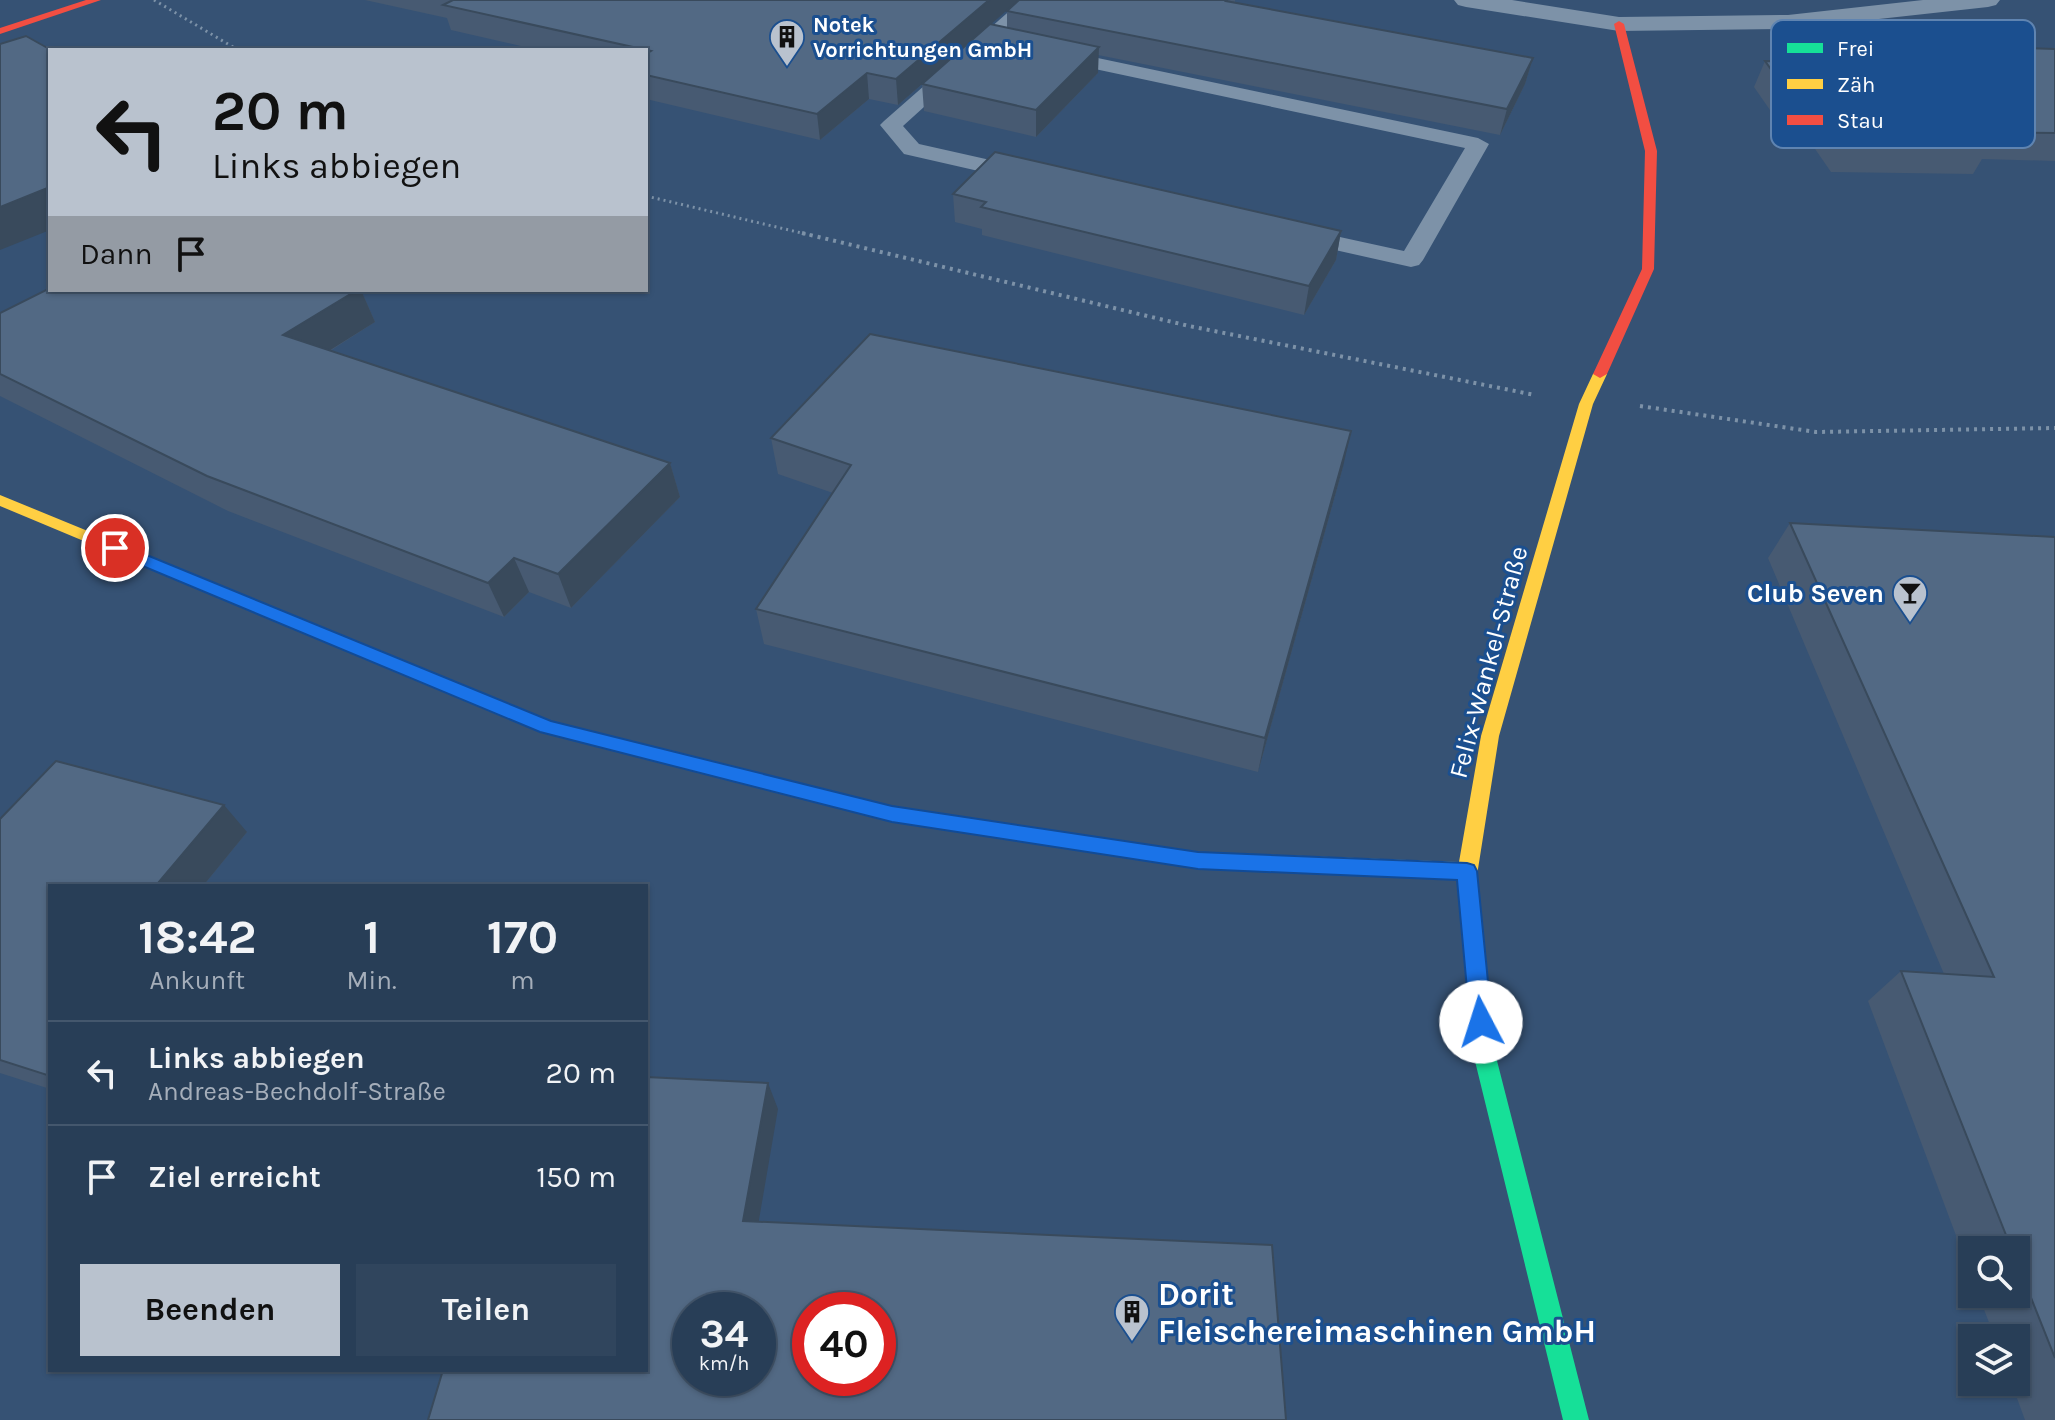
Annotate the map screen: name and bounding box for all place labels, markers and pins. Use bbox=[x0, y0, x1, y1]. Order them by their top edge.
place label: Notek Vorrichtungen GmbH bbox=[813, 12, 1032, 63]
building icon: Notek Vorrichtungen GmbH bbox=[768, 18, 806, 68]
pin bbox=[81, 514, 149, 582]
bar icon: Club Seven bbox=[1891, 574, 1929, 624]
place label: Club Seven bbox=[1747, 578, 1884, 609]
place label: Dorit Fleischereimaschinen GmbH bbox=[1158, 1276, 1596, 1350]
building icon: Dorit Fleischereimaschinen GmbH bbox=[1113, 1293, 1151, 1343]

